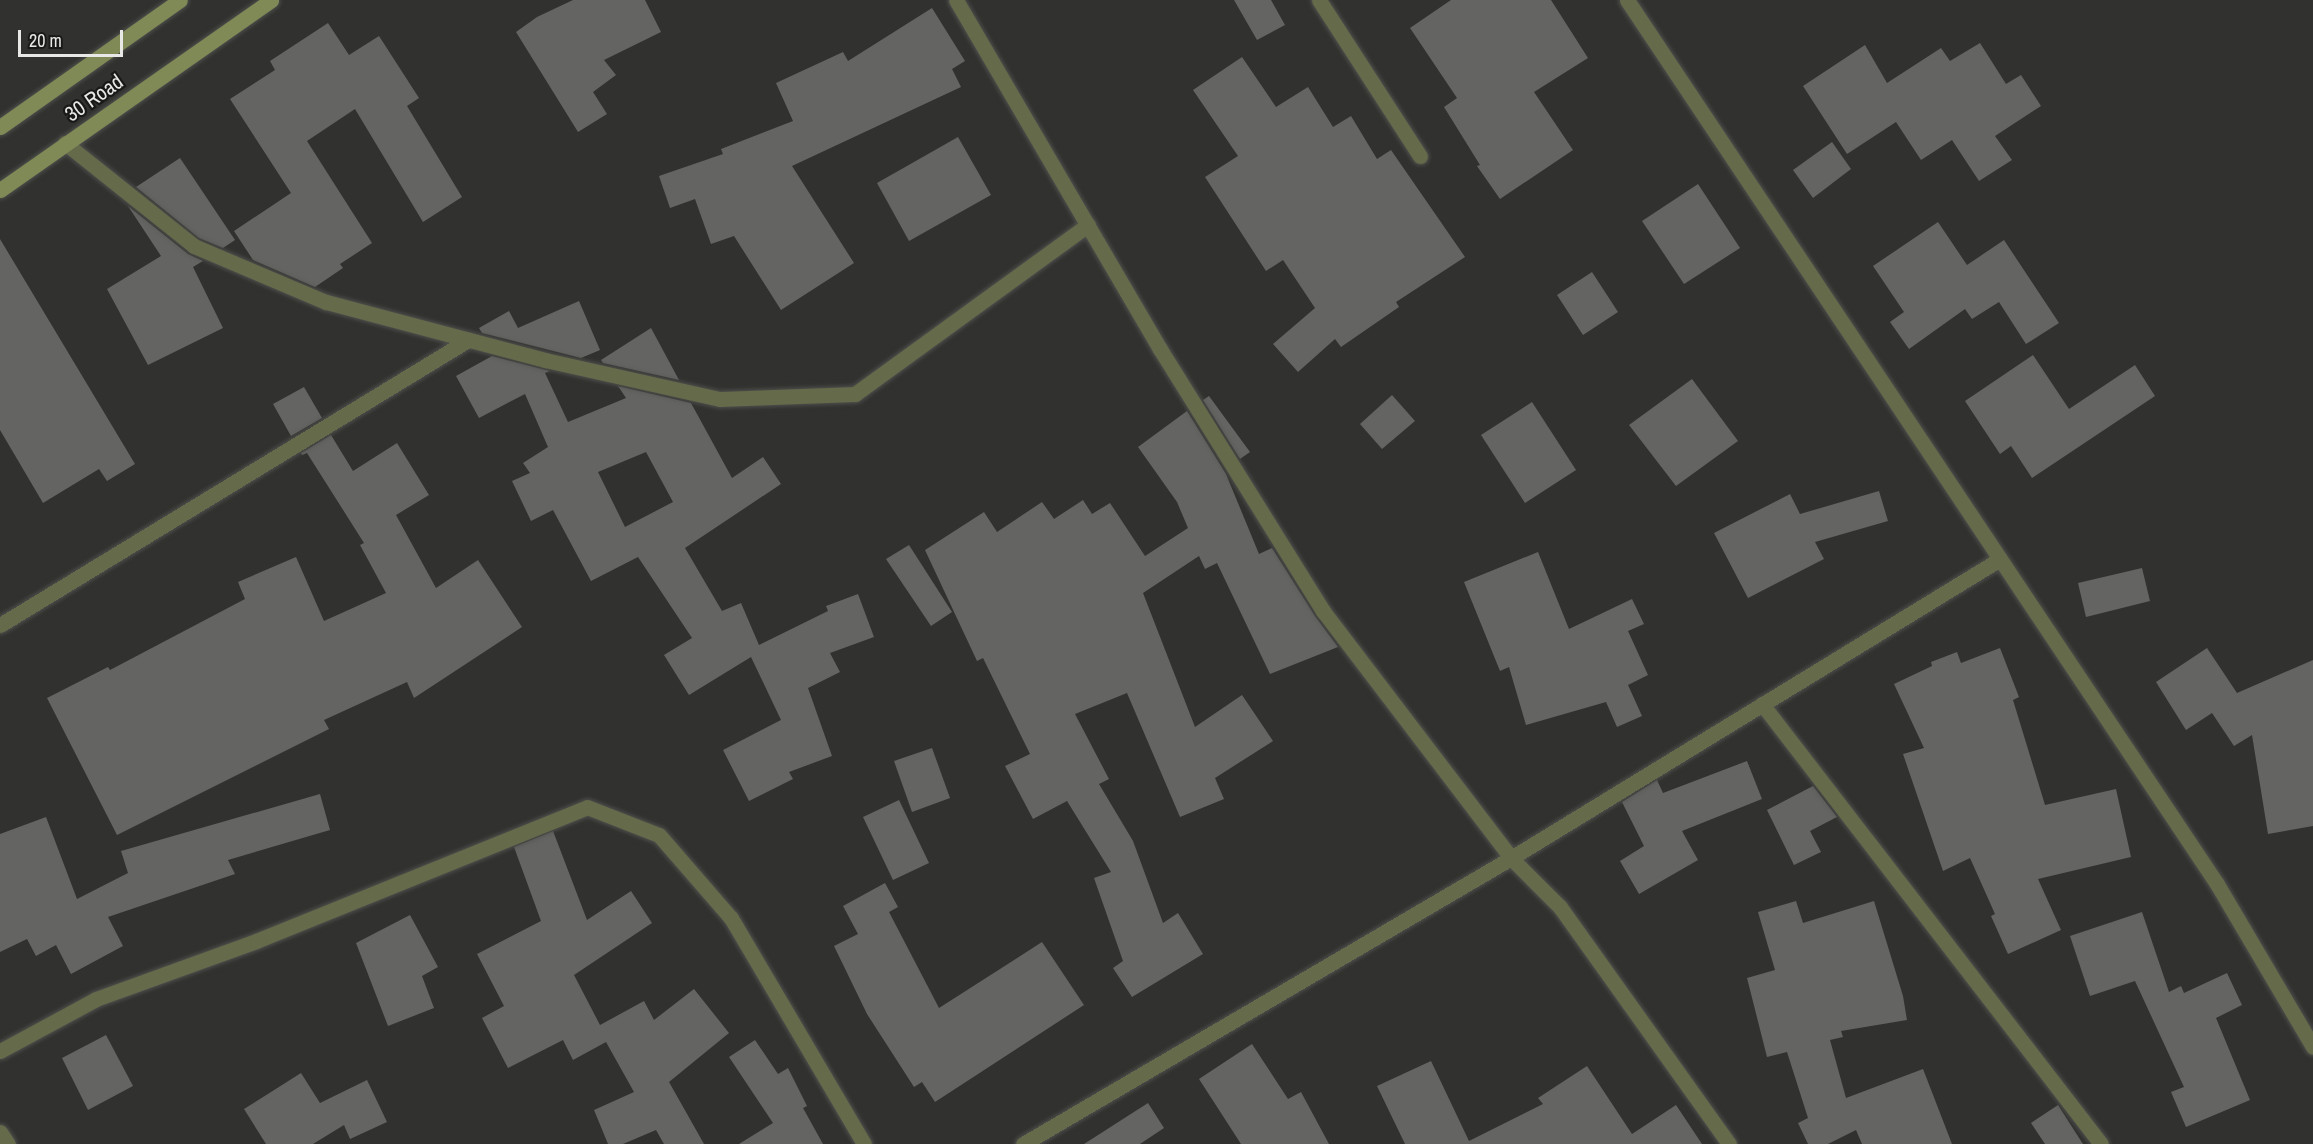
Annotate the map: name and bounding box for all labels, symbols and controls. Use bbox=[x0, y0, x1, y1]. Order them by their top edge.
scale bar bbox=[21, 18, 126, 56]
text: 20 m bbox=[29, 28, 62, 53]
street label: 30 Road bbox=[60, 69, 128, 127]

